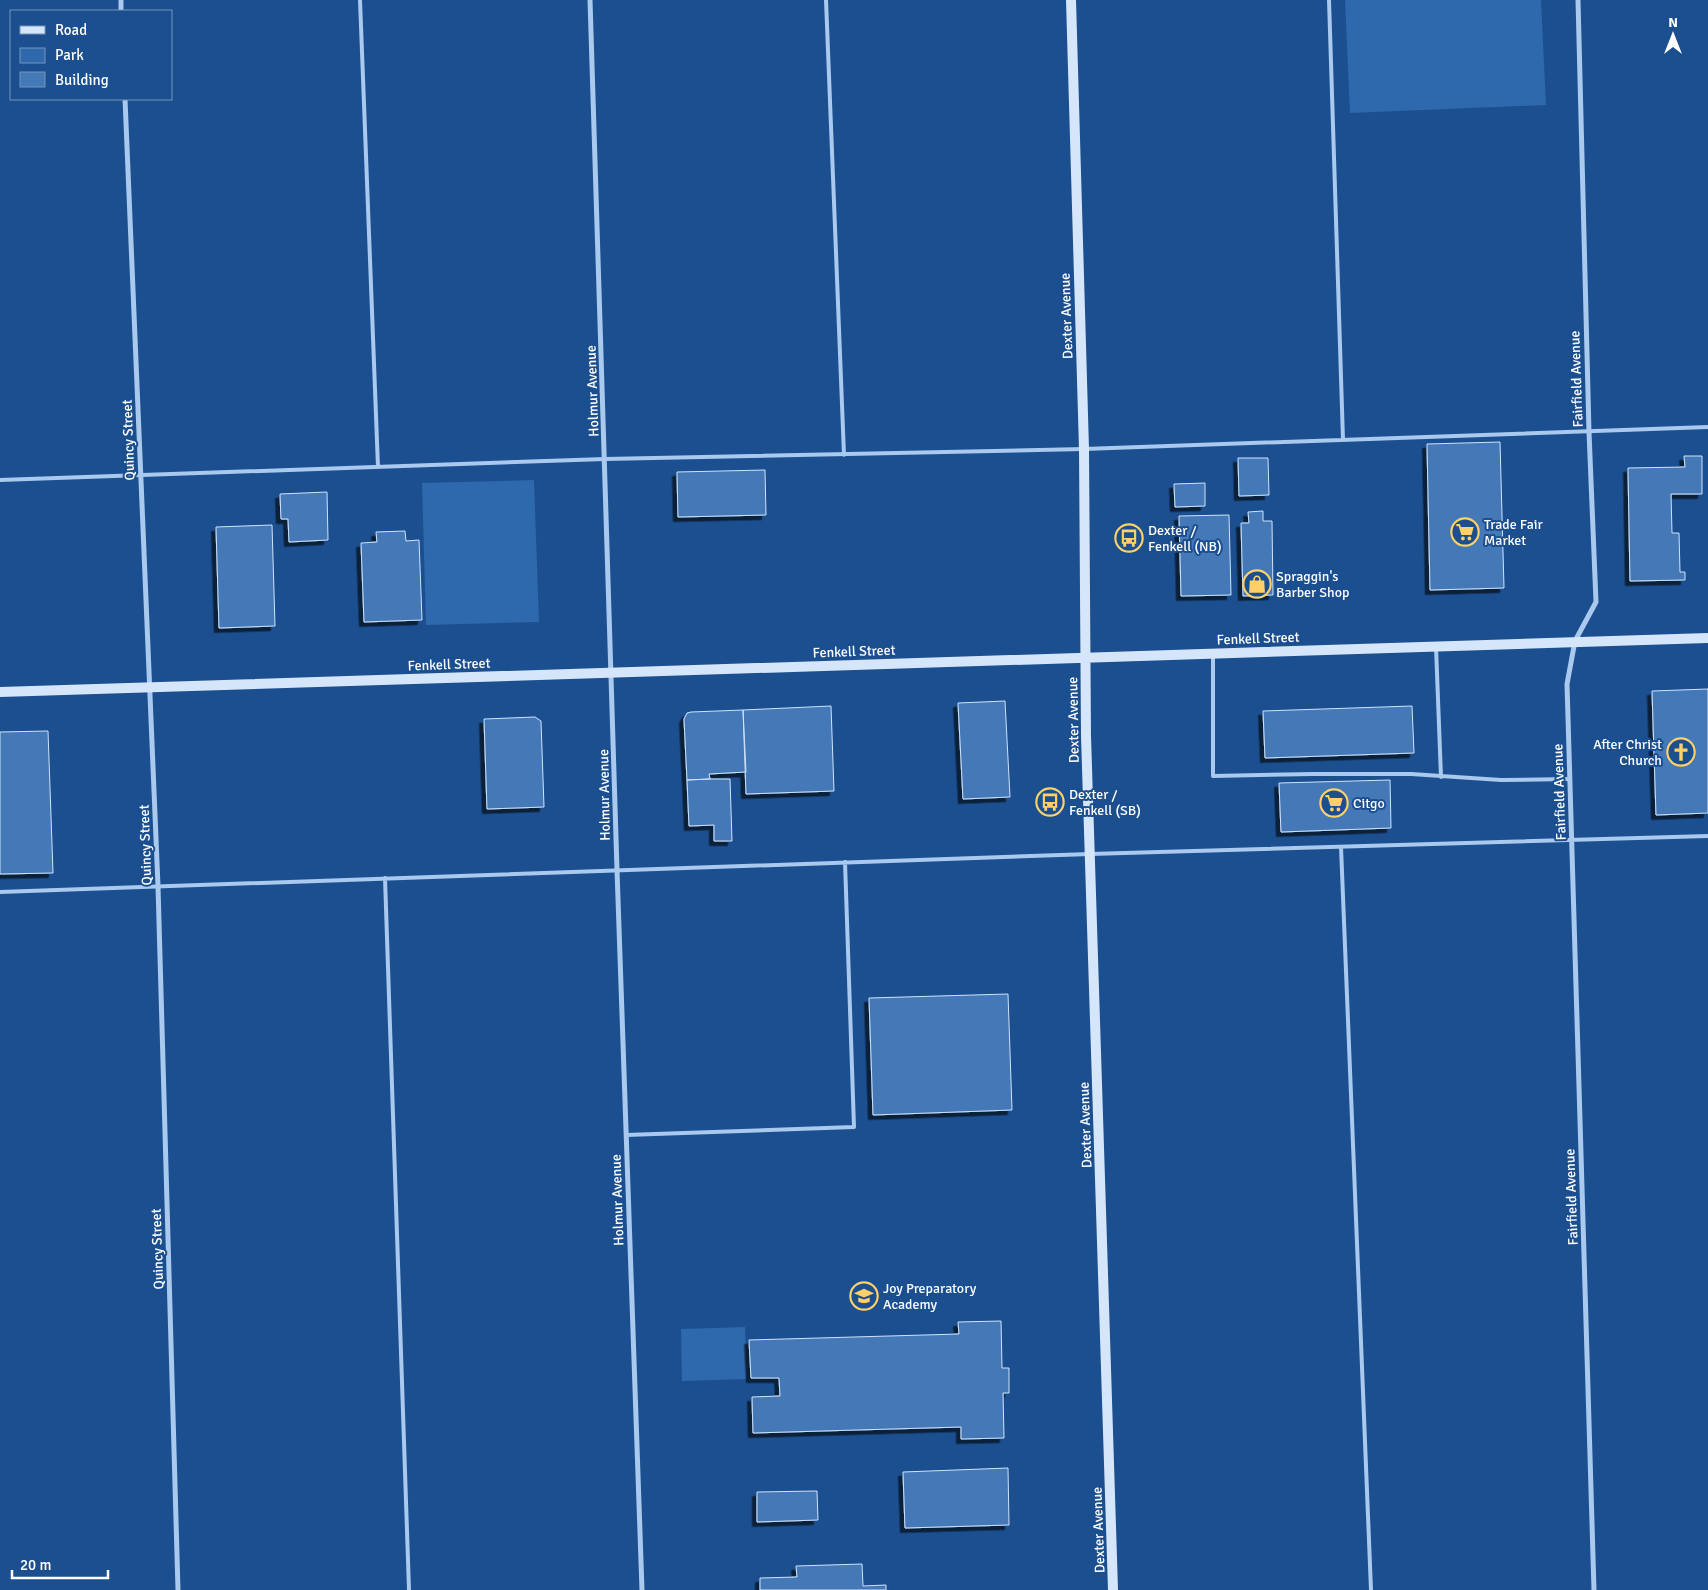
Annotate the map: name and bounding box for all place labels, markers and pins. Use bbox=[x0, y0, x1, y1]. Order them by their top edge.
place label: Trade Fair Market bbox=[1484, 516, 1544, 549]
supermarket icon: Trade Fair Market bbox=[1450, 517, 1480, 547]
place label: Dexter / Fenkell (NB) bbox=[1148, 522, 1222, 555]
bus stop icon: Dexter / Fenkell (NB) bbox=[1114, 523, 1144, 553]
place label: Spraggin's Barber Shop bbox=[1276, 568, 1349, 601]
shop icon: Spraggin's Barber Shop bbox=[1242, 569, 1272, 599]
place label: After Christ Church bbox=[1593, 736, 1662, 769]
church icon: After Christ Church bbox=[1666, 737, 1696, 767]
place label: Dexter / Fenkell (SB) bbox=[1069, 786, 1141, 819]
bus stop icon: Dexter / Fenkell (SB) bbox=[1035, 787, 1065, 817]
supermarket icon: Citgo bbox=[1319, 788, 1349, 818]
place label: Citgo bbox=[1353, 795, 1385, 812]
place label: Joy Preparatory Academy bbox=[883, 1280, 977, 1313]
school or university icon: Joy Preparatory Academy bbox=[849, 1281, 879, 1311]

